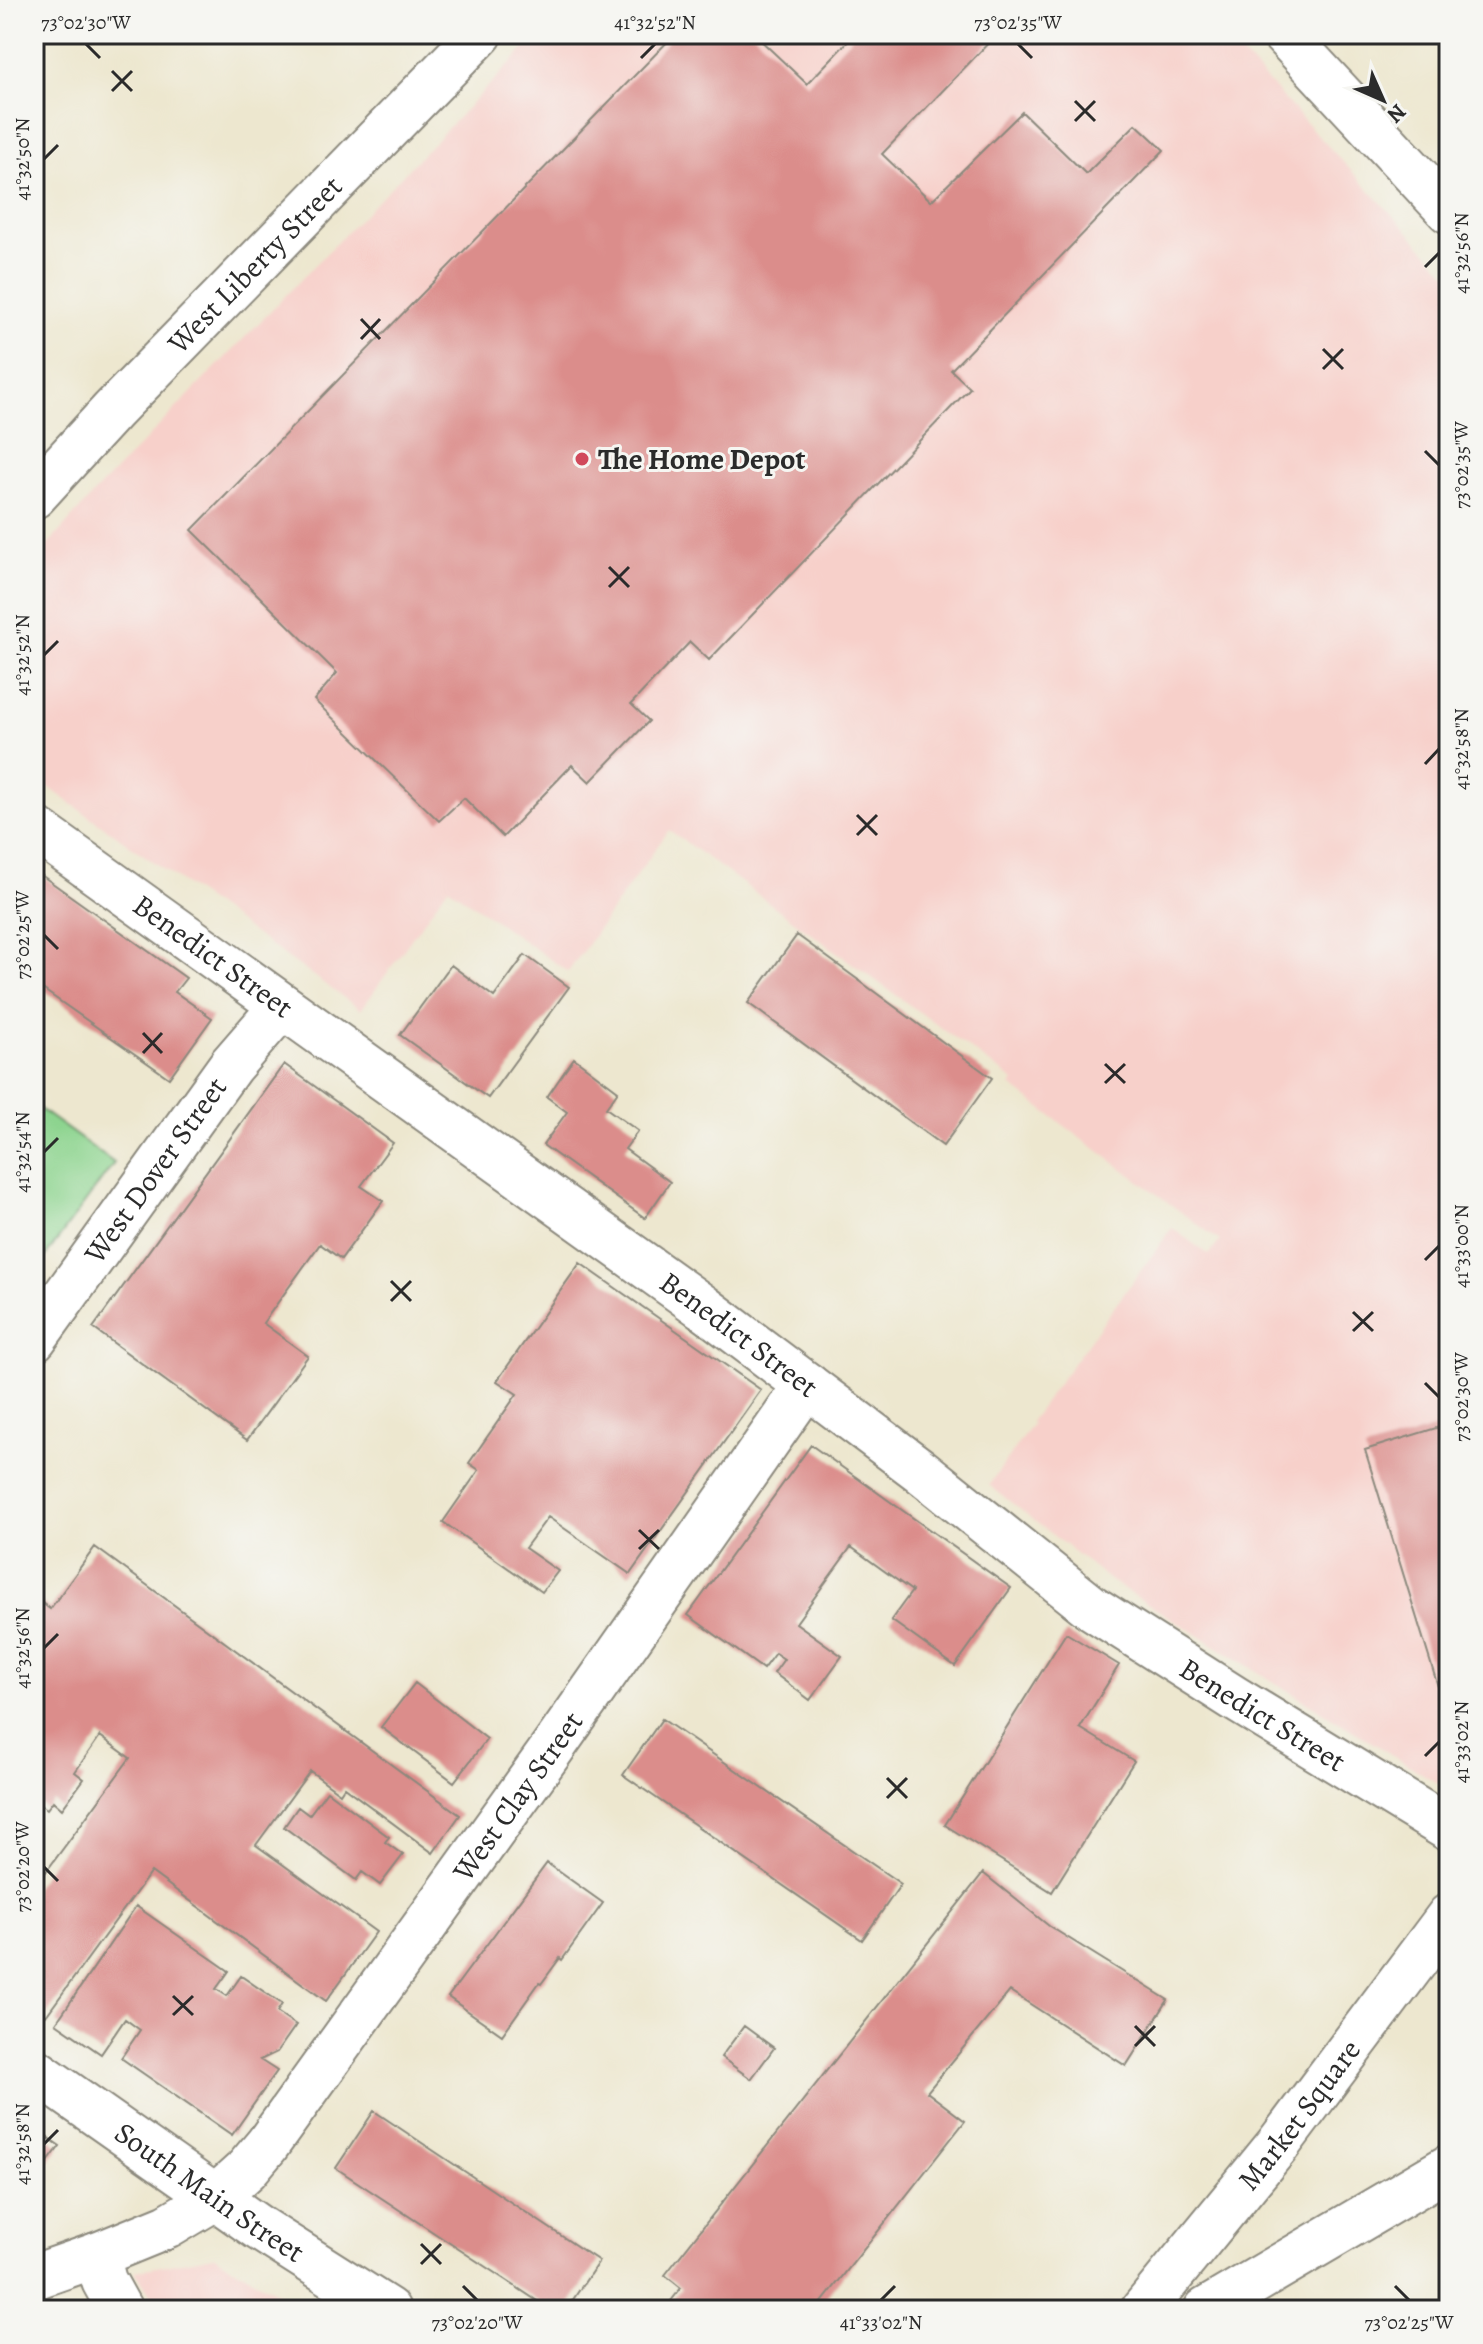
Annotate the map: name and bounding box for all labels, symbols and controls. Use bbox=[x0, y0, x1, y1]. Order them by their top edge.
text: 73°02'30"W bbox=[41, 9, 131, 36]
text: 41°32'52"N bbox=[614, 9, 696, 36]
text: 73°02'35"W bbox=[974, 9, 1062, 36]
north arrow bbox=[1343, 60, 1423, 140]
text: N bbox=[1380, 97, 1413, 130]
text: 41°32'50"N bbox=[9, 118, 36, 200]
street label: West Liberty Street bbox=[158, 167, 351, 363]
text: 41°32'56"N bbox=[1448, 212, 1475, 294]
text: 73°02'35"W bbox=[1448, 421, 1475, 509]
place label: The Home Depot bbox=[598, 439, 806, 479]
marker: The Home Depot bbox=[573, 450, 591, 468]
text: 41°32'52"N bbox=[9, 614, 36, 696]
text: 41°32'58"N bbox=[1448, 708, 1475, 790]
street label: Benedict Street bbox=[125, 885, 301, 1027]
text: 73°02'25"W bbox=[9, 890, 36, 980]
street label: West Dover Street bbox=[74, 1069, 236, 1272]
text: 41°32'54"N bbox=[9, 1111, 36, 1193]
text: 41°33'00"N bbox=[1448, 1204, 1475, 1288]
street label: Benedict Street bbox=[652, 1262, 826, 1407]
text: 73°02'30"W bbox=[1448, 1352, 1475, 1442]
text: 41°32'56"N bbox=[9, 1607, 36, 1689]
street label: Benedict Street bbox=[1172, 1648, 1353, 1781]
text: 41°33'02"N bbox=[1448, 1701, 1475, 1783]
street label: West Clay Street bbox=[443, 1703, 592, 1890]
text: 73°02'20"W bbox=[9, 1821, 36, 1913]
street label: Market Square bbox=[1229, 2031, 1370, 2199]
text: 41°32'58"N bbox=[9, 2103, 36, 2185]
street label: South Main Street bbox=[107, 2113, 312, 2272]
text: 73°02'20"W bbox=[431, 2309, 523, 2336]
text: 41°33'02"N bbox=[840, 2309, 922, 2336]
text: 73°02'25"W bbox=[1364, 2309, 1454, 2336]

